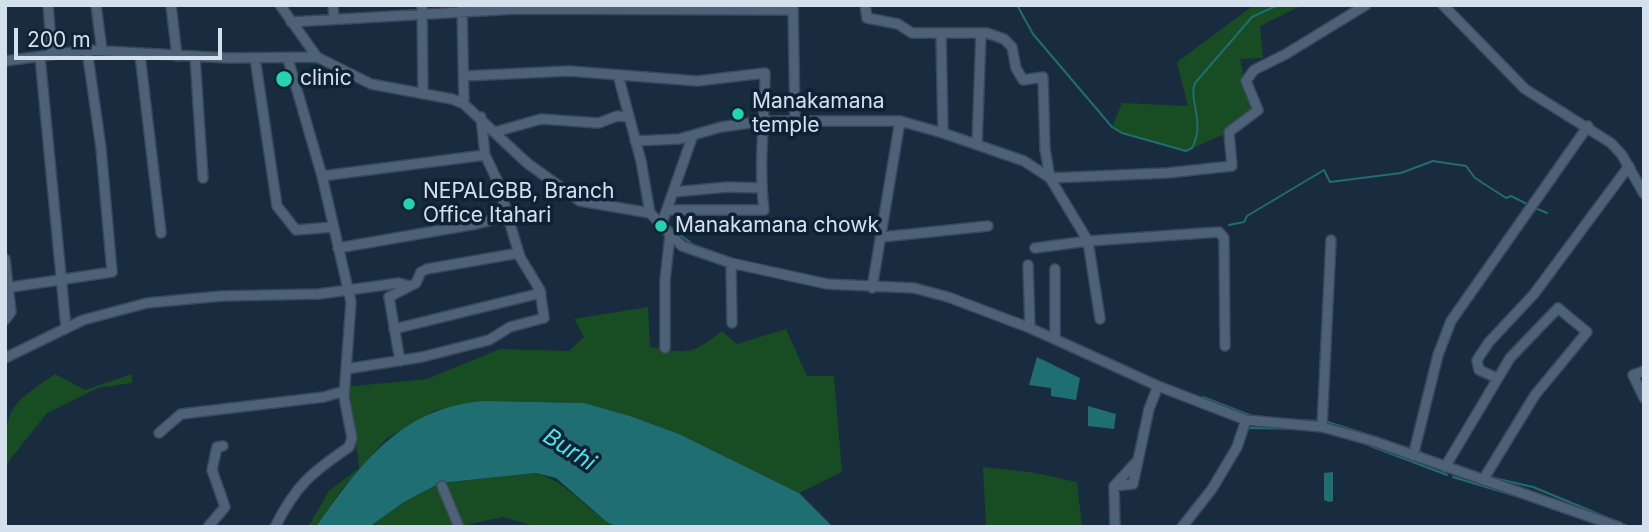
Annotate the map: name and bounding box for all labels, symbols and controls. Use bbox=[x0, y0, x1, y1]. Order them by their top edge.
scale bar bbox=[18, 14, 226, 58]
text: 200 m bbox=[27, 27, 91, 52]
place label: clinic bbox=[300, 66, 352, 92]
marker: clinic bbox=[274, 69, 294, 89]
place label: Manakamana temple bbox=[752, 89, 885, 139]
marker: Manakamana temple bbox=[730, 106, 746, 122]
place label: NEPALGBB, Branch Office Itahari bbox=[423, 179, 614, 229]
marker: NEPALGBB, Branch Office Itahari bbox=[401, 196, 417, 212]
place label: Manakamana chowk bbox=[675, 213, 879, 239]
marker: Manakamana chowk bbox=[653, 218, 669, 234]
water label: Burhi bbox=[538, 423, 600, 477]

